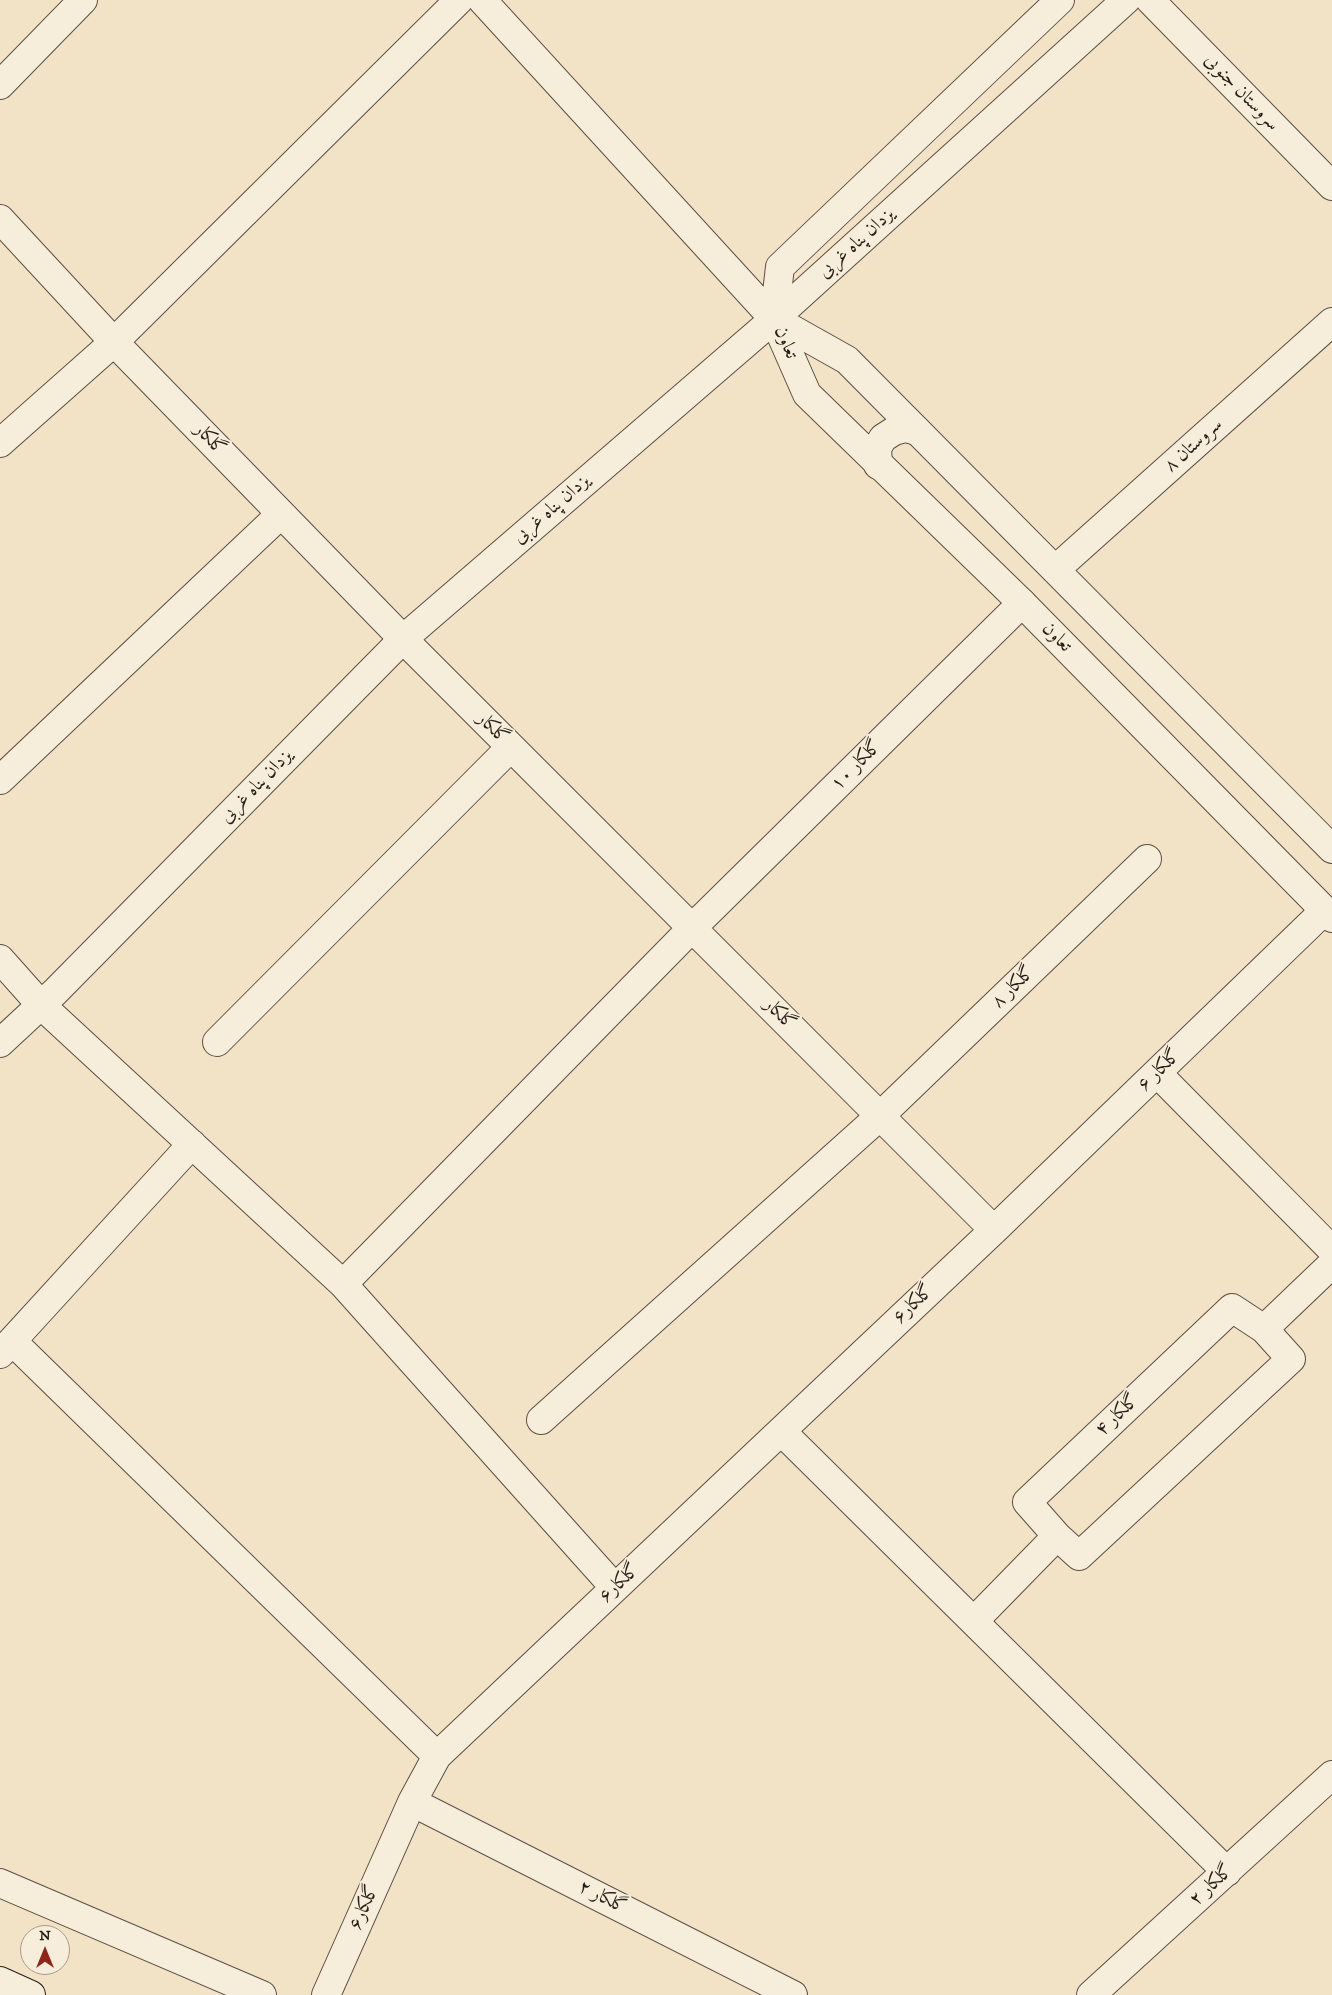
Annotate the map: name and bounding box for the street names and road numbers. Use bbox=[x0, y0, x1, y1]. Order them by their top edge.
street label: سروستان جنوبی bbox=[1199, 50, 1283, 136]
street label: یزدان پناه غربی bbox=[814, 204, 900, 284]
street label: تعاون bbox=[768, 323, 802, 363]
street label: سروستان ۸ bbox=[1160, 414, 1228, 478]
street label: گلکار bbox=[188, 419, 230, 461]
street label: یزدان پناه غربی bbox=[509, 470, 595, 550]
street label: تعاون bbox=[1036, 618, 1076, 658]
street label: گلکار bbox=[471, 708, 513, 750]
street label: گلکار ۱۰ bbox=[827, 736, 887, 796]
street label: یزدان پناه غربی bbox=[216, 745, 298, 829]
street label: گلکار ۸ bbox=[988, 962, 1040, 1014]
street label: گلکار bbox=[758, 994, 800, 1036]
street label: گلکار ۶ bbox=[1134, 1045, 1186, 1097]
street label: گلکار۶ bbox=[889, 1281, 939, 1329]
street label: گلکار ۴ bbox=[1092, 1390, 1144, 1442]
street label: گلکار۶ bbox=[595, 1560, 645, 1608]
street label: گلکار ۲ bbox=[1185, 1860, 1239, 1912]
street label: گلکار ۲ bbox=[574, 1876, 630, 1920]
street label: گلکار۶ bbox=[345, 1882, 385, 1934]

